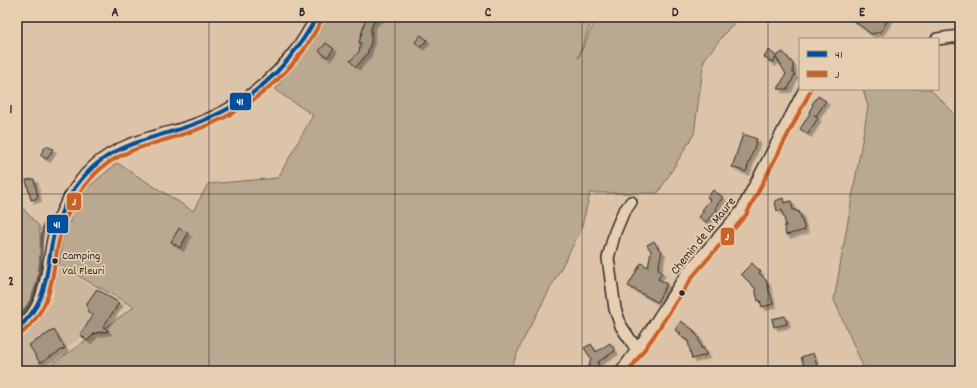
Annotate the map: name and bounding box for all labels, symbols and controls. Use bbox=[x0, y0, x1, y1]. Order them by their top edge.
text: A bbox=[111, 4, 119, 23]
text: B bbox=[299, 4, 305, 23]
text: C bbox=[485, 4, 492, 23]
text: D bbox=[672, 4, 679, 23]
text: E bbox=[859, 4, 866, 23]
legend bbox=[799, 38, 939, 90]
text: 41 bbox=[835, 47, 843, 64]
text: J bbox=[835, 67, 839, 84]
line badge: 41 bbox=[229, 92, 252, 111]
text: 41 bbox=[237, 95, 243, 111]
text: 1 bbox=[10, 101, 13, 120]
line badge: J bbox=[66, 192, 82, 211]
street label: Chemin de la Maure bbox=[667, 193, 741, 280]
text: J bbox=[72, 195, 76, 211]
line badge: 41 bbox=[46, 214, 69, 234]
text: 41 bbox=[54, 218, 60, 234]
line badge: J bbox=[720, 227, 735, 246]
text: J bbox=[725, 230, 729, 246]
place label: Camping Val Fleuri bbox=[62, 248, 104, 280]
marker: Camping Val Fleuri bbox=[50, 256, 60, 266]
text: 2 bbox=[8, 273, 14, 292]
unlabelled marker bbox=[677, 288, 687, 298]

